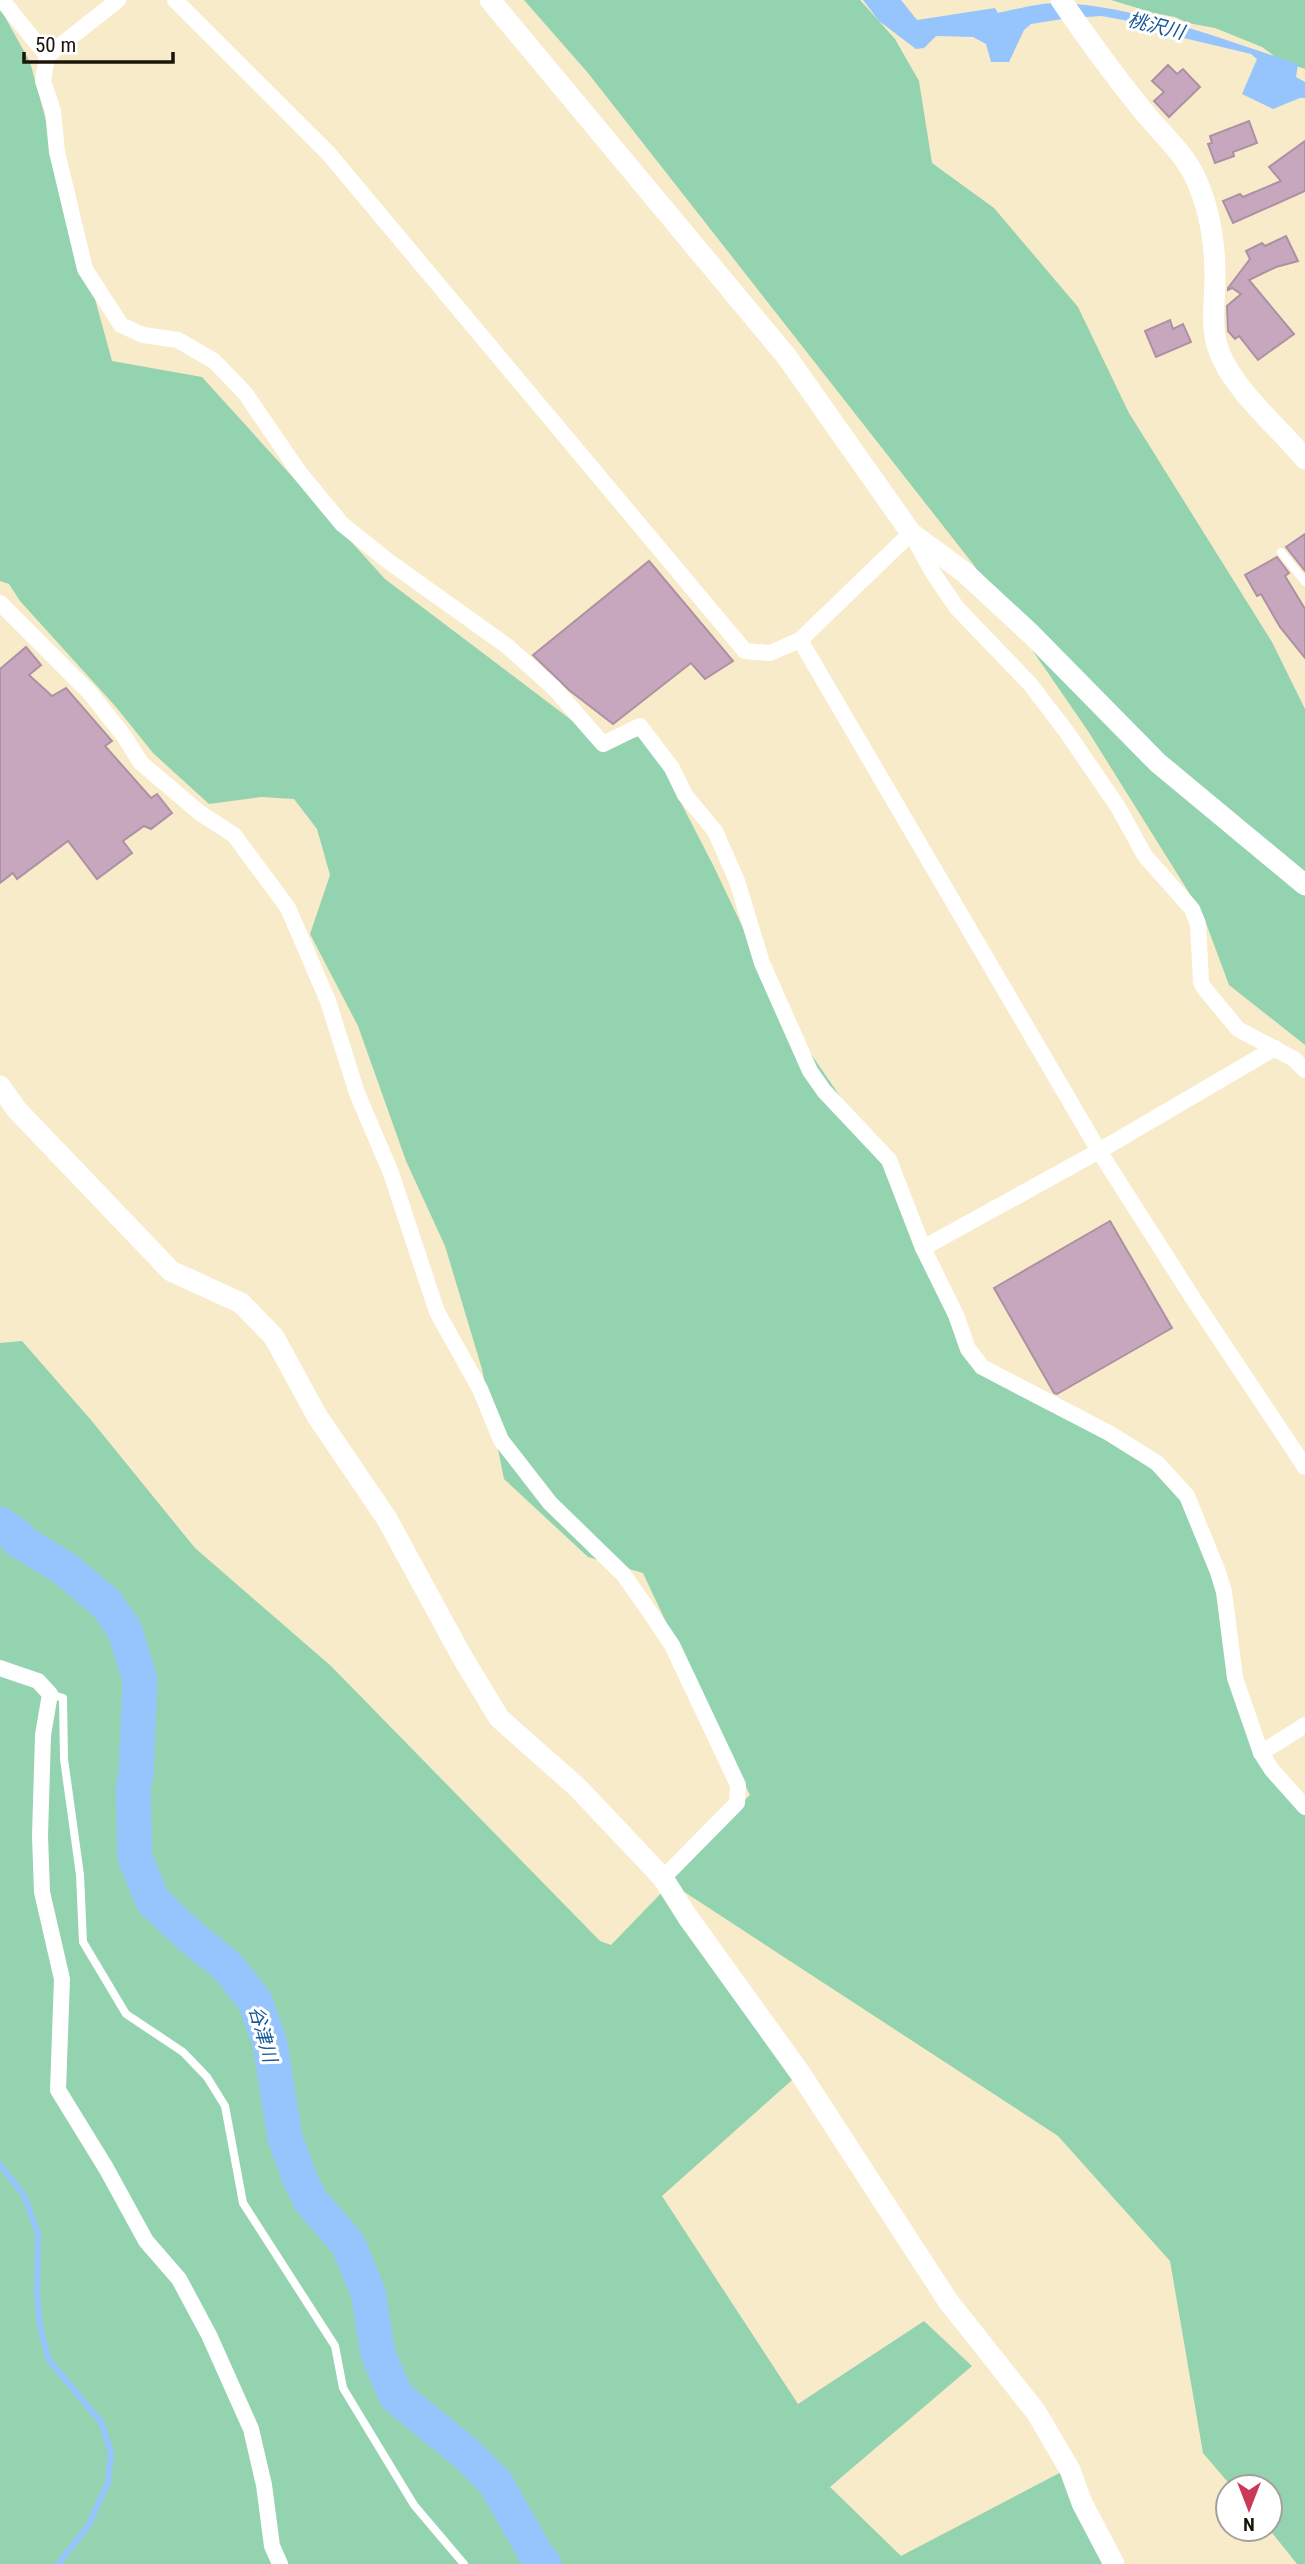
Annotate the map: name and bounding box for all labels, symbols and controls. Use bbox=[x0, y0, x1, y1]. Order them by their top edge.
water label: 桃沢川 bbox=[1126, 8, 1188, 45]
scale bar bbox=[24, 21, 173, 65]
text: 50 m bbox=[35, 33, 76, 57]
water label: 谷津川 bbox=[244, 2003, 282, 2066]
north arrow bbox=[1214, 2473, 1284, 2543]
text: N bbox=[1243, 2513, 1255, 2536]

